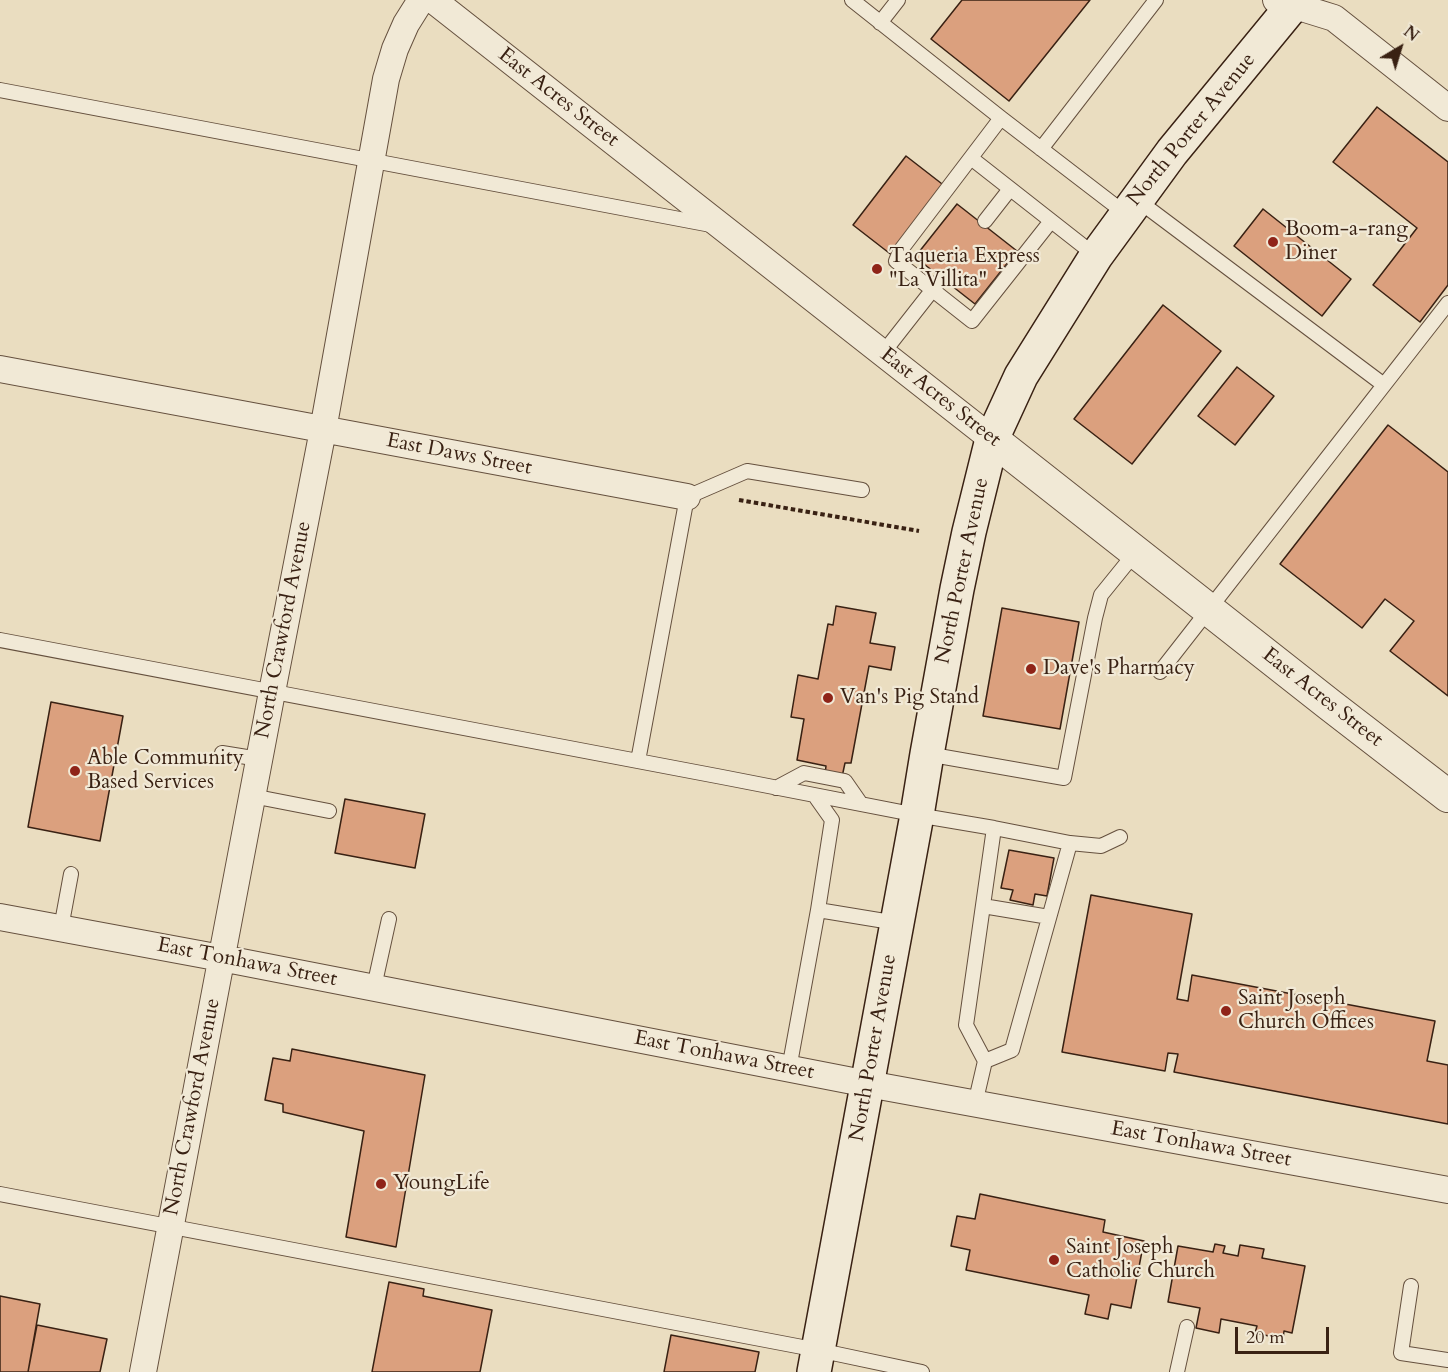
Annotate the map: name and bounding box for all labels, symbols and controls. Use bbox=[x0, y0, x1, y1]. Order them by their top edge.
north arrow bbox=[1370, 18, 1430, 78]
text: N bbox=[1399, 21, 1423, 47]
street label: East Acres Street bbox=[493, 43, 623, 153]
street label: North Porter Avenue bbox=[1123, 48, 1261, 212]
place label: Boom-a-rang Diner bbox=[1285, 217, 1408, 267]
marker: Boom-a-rang Diner bbox=[1266, 235, 1280, 249]
place label: Taqueria Express "La Villita" bbox=[889, 244, 1040, 294]
marker: Taqueria Express "La Villita" bbox=[870, 262, 884, 276]
street label: East Acres Street bbox=[875, 343, 1005, 453]
street label: East Daws Street bbox=[384, 429, 534, 481]
street label: North Porter Avenue bbox=[931, 476, 995, 666]
street label: North Crawford Avenue bbox=[251, 519, 317, 741]
street label: East Acres Street bbox=[1257, 643, 1387, 753]
place label: Dave's Pharmacy bbox=[1043, 656, 1195, 682]
marker: Dave's Pharmacy bbox=[1024, 662, 1038, 676]
place label: Van's Pig Stand bbox=[840, 685, 979, 711]
marker: Van's Pig Stand bbox=[821, 691, 835, 705]
place label: Able Community Based Services bbox=[87, 746, 244, 796]
marker: Able Community Based Services bbox=[68, 764, 82, 778]
street label: East Tonhawa Street bbox=[155, 933, 339, 993]
street label: North Porter Avenue bbox=[845, 952, 903, 1144]
place label: Saint Joseph Church Offices bbox=[1238, 986, 1374, 1036]
street label: North Crawford Avenue bbox=[160, 996, 226, 1218]
marker: Saint Joseph Church Offices bbox=[1219, 1004, 1233, 1018]
street label: East Tonhawa Street bbox=[632, 1026, 816, 1086]
street label: East Tonhawa Street bbox=[1109, 1117, 1293, 1173]
place label: YoungLife bbox=[393, 1171, 490, 1197]
marker: YoungLife bbox=[374, 1177, 388, 1191]
place label: Saint Joseph Catholic Church bbox=[1066, 1235, 1215, 1285]
marker: Saint Joseph Catholic Church bbox=[1047, 1253, 1061, 1267]
scale bar bbox=[1238, 1315, 1332, 1353]
text: 20 m bbox=[1246, 1325, 1285, 1350]

